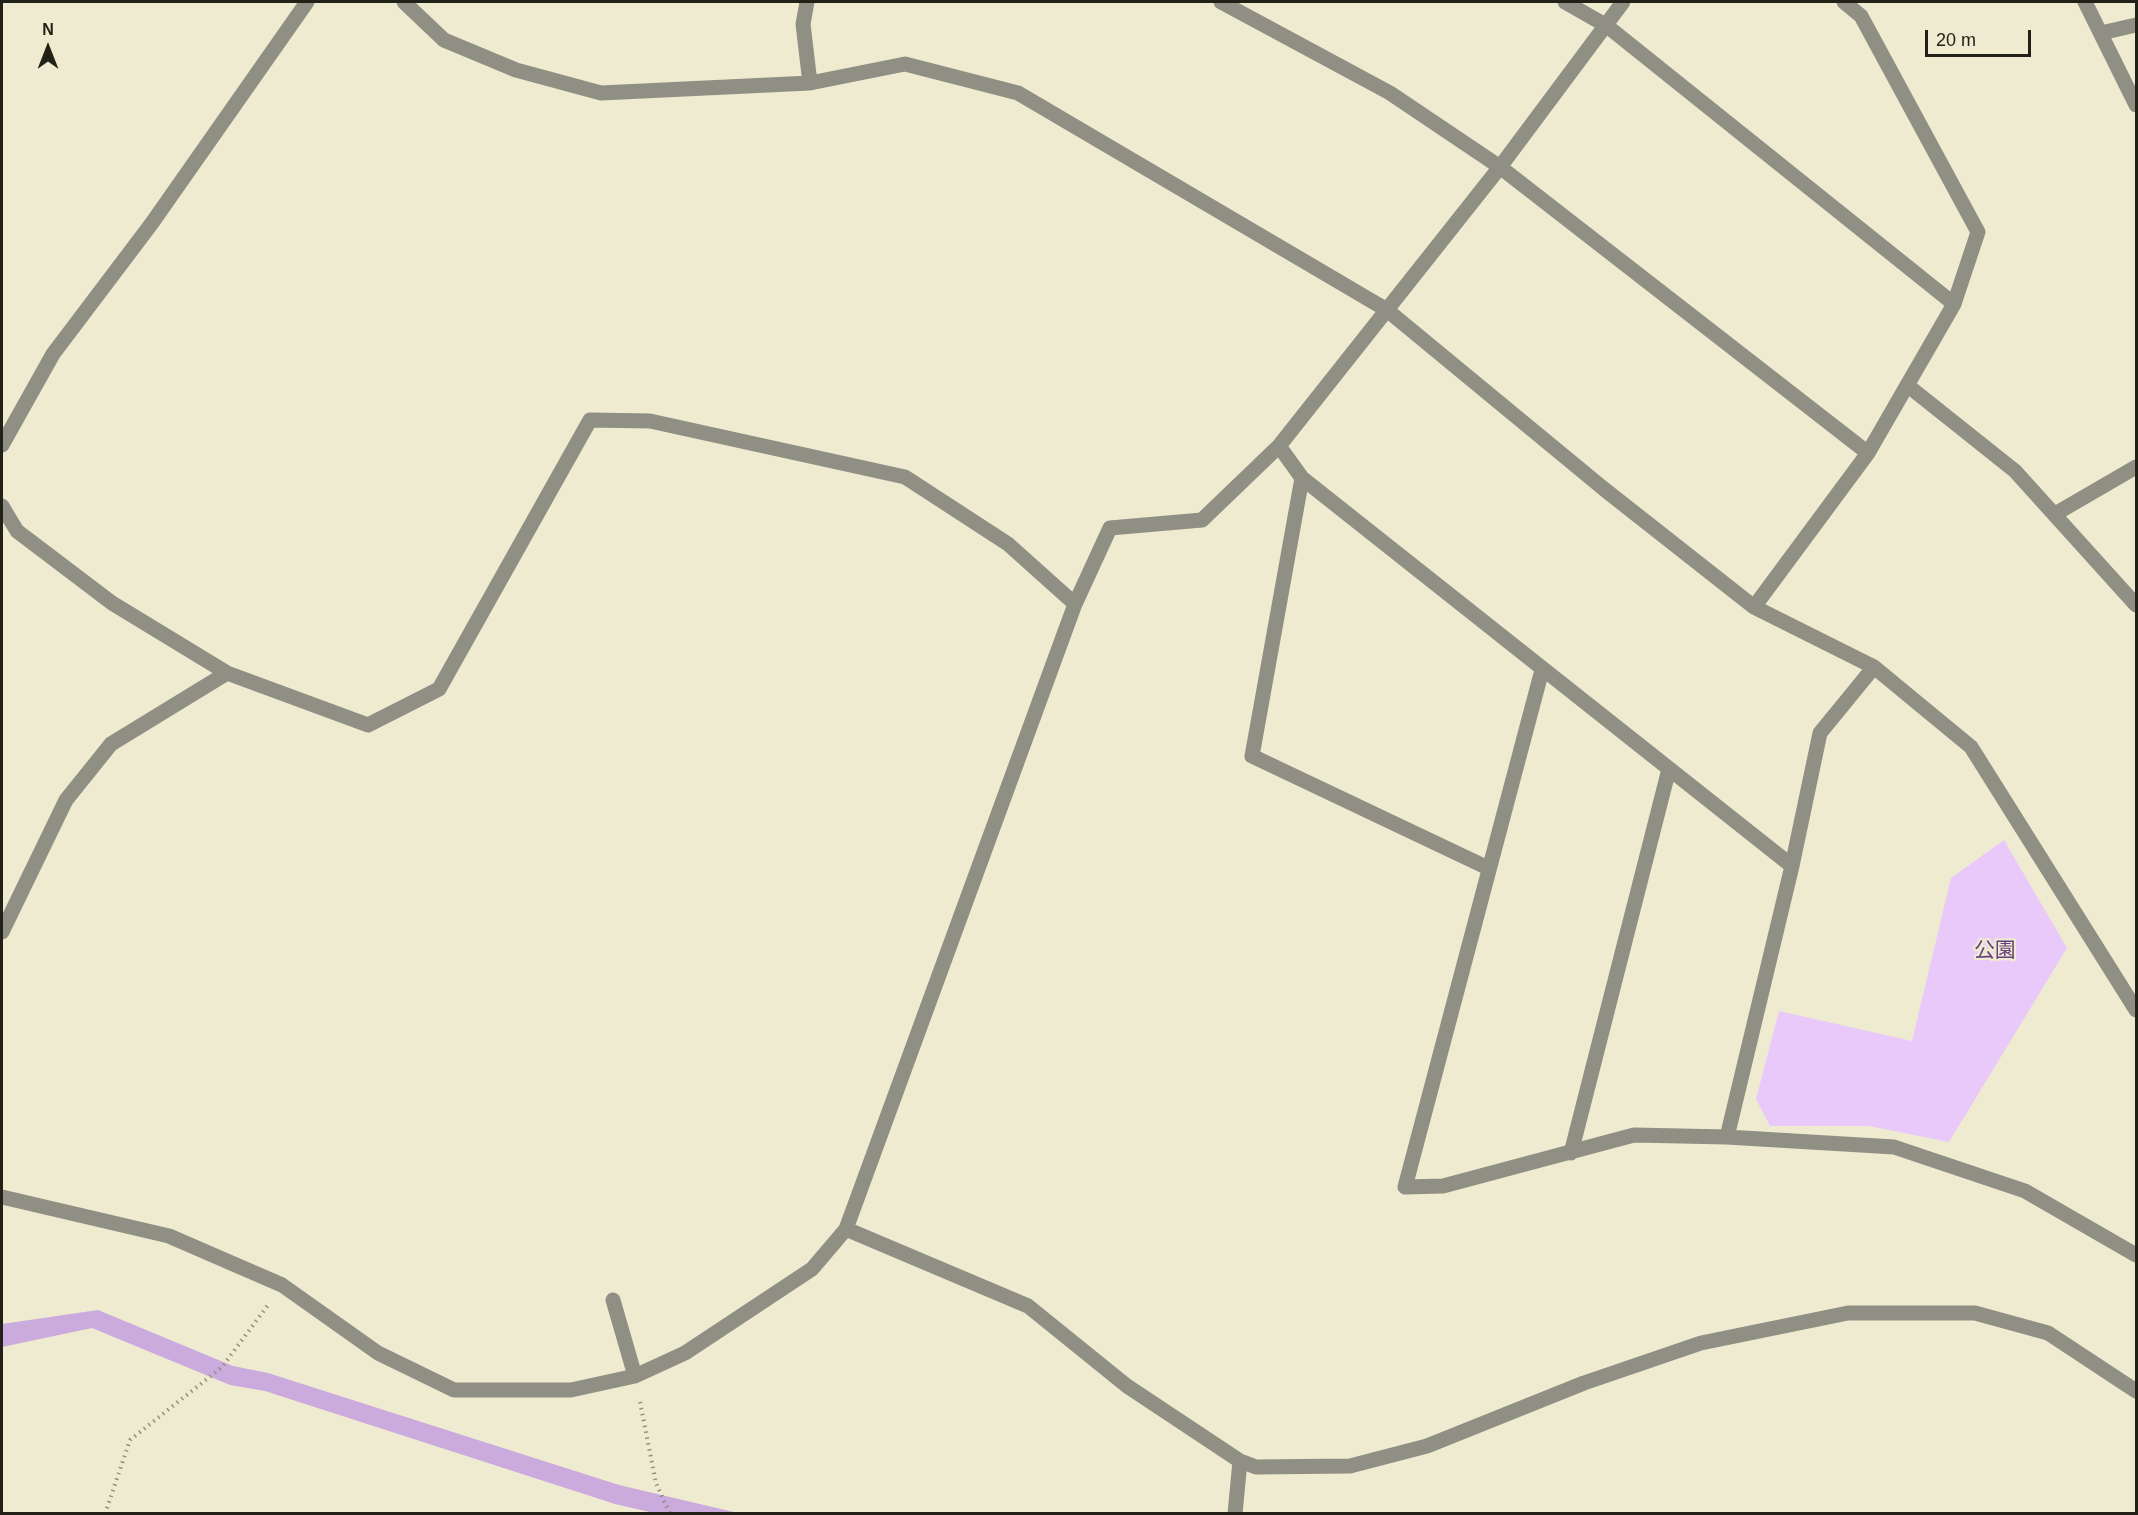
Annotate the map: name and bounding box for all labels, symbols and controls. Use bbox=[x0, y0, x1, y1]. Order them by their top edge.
north arrow bbox=[18, 18, 78, 78]
scale bar bbox=[1928, 18, 2034, 56]
text: N bbox=[42, 21, 54, 38]
text: 20 m bbox=[1936, 30, 1976, 50]
park label: 公園 bbox=[1974, 938, 2016, 964]

